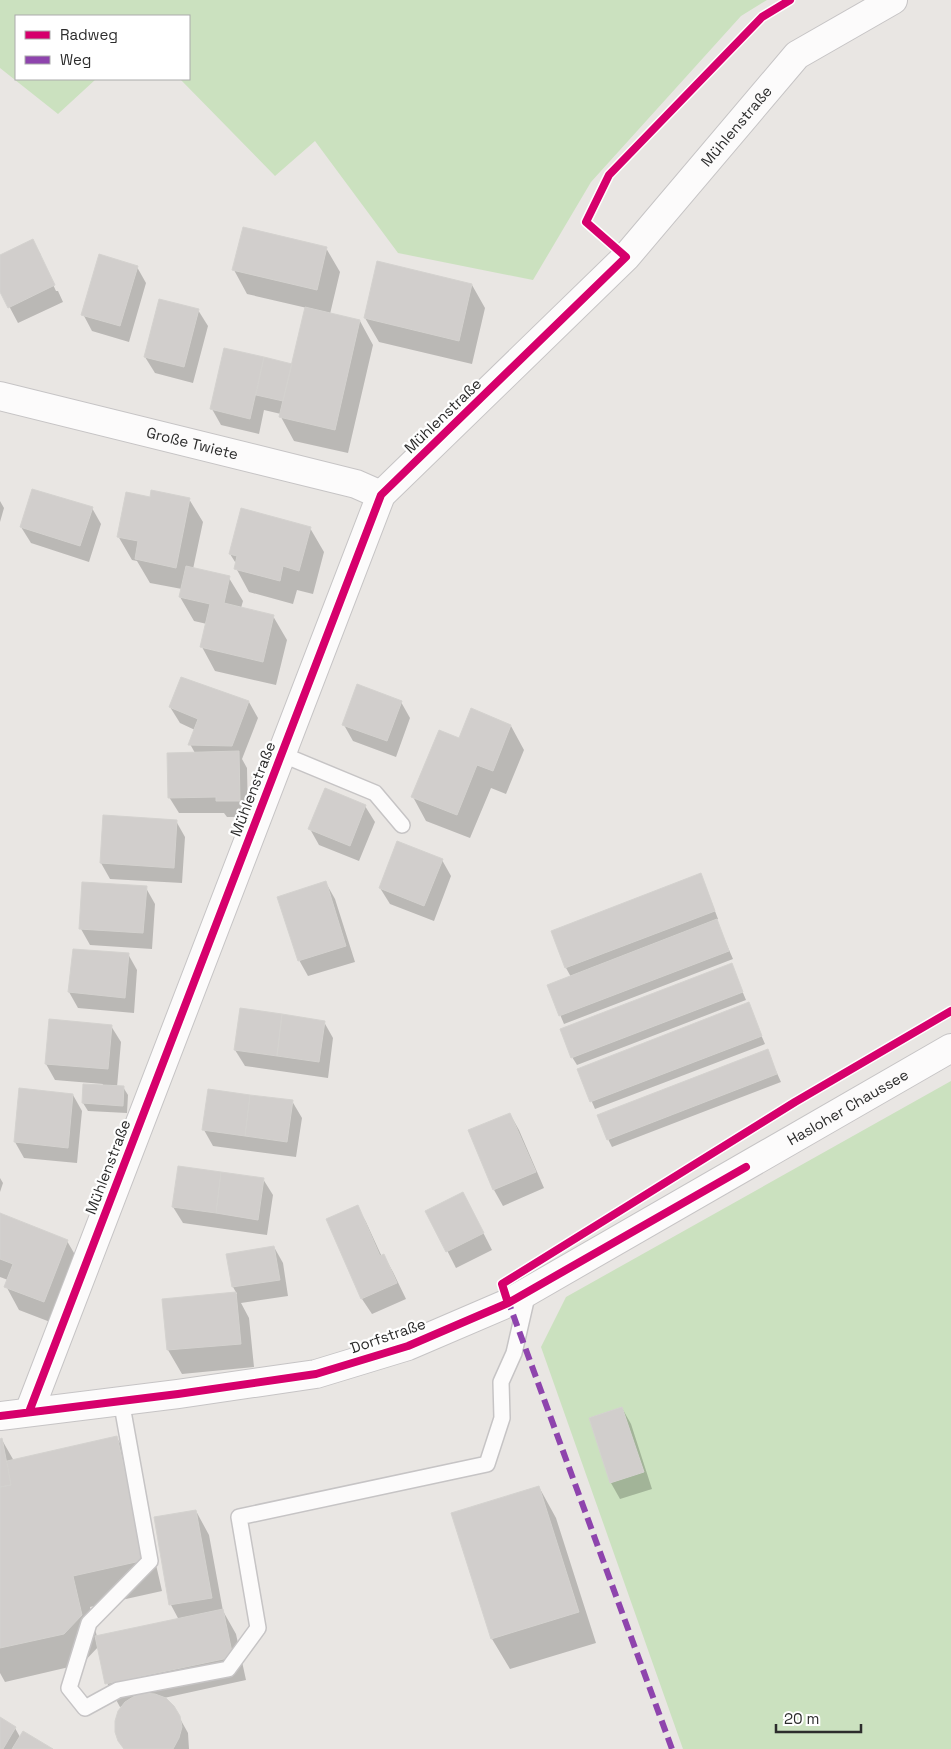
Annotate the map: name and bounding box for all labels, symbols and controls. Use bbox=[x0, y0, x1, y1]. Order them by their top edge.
legend bbox=[15, 15, 190, 80]
text: Radweg bbox=[60, 25, 118, 44]
text: Weg bbox=[60, 50, 91, 69]
street label: Mühlenstraße bbox=[697, 82, 776, 170]
street label: Mühlenstraße bbox=[400, 374, 485, 457]
street label: Große Twiete bbox=[144, 423, 240, 464]
street label: Mühlenstraße bbox=[226, 739, 279, 839]
street label: Hasloher Chaussee bbox=[784, 1064, 912, 1149]
street label: Mühlenstraße bbox=[81, 1117, 134, 1217]
street label: Dorfstraße bbox=[348, 1314, 428, 1357]
scale bar bbox=[776, 1702, 861, 1734]
text: 20 m bbox=[784, 1709, 819, 1728]

